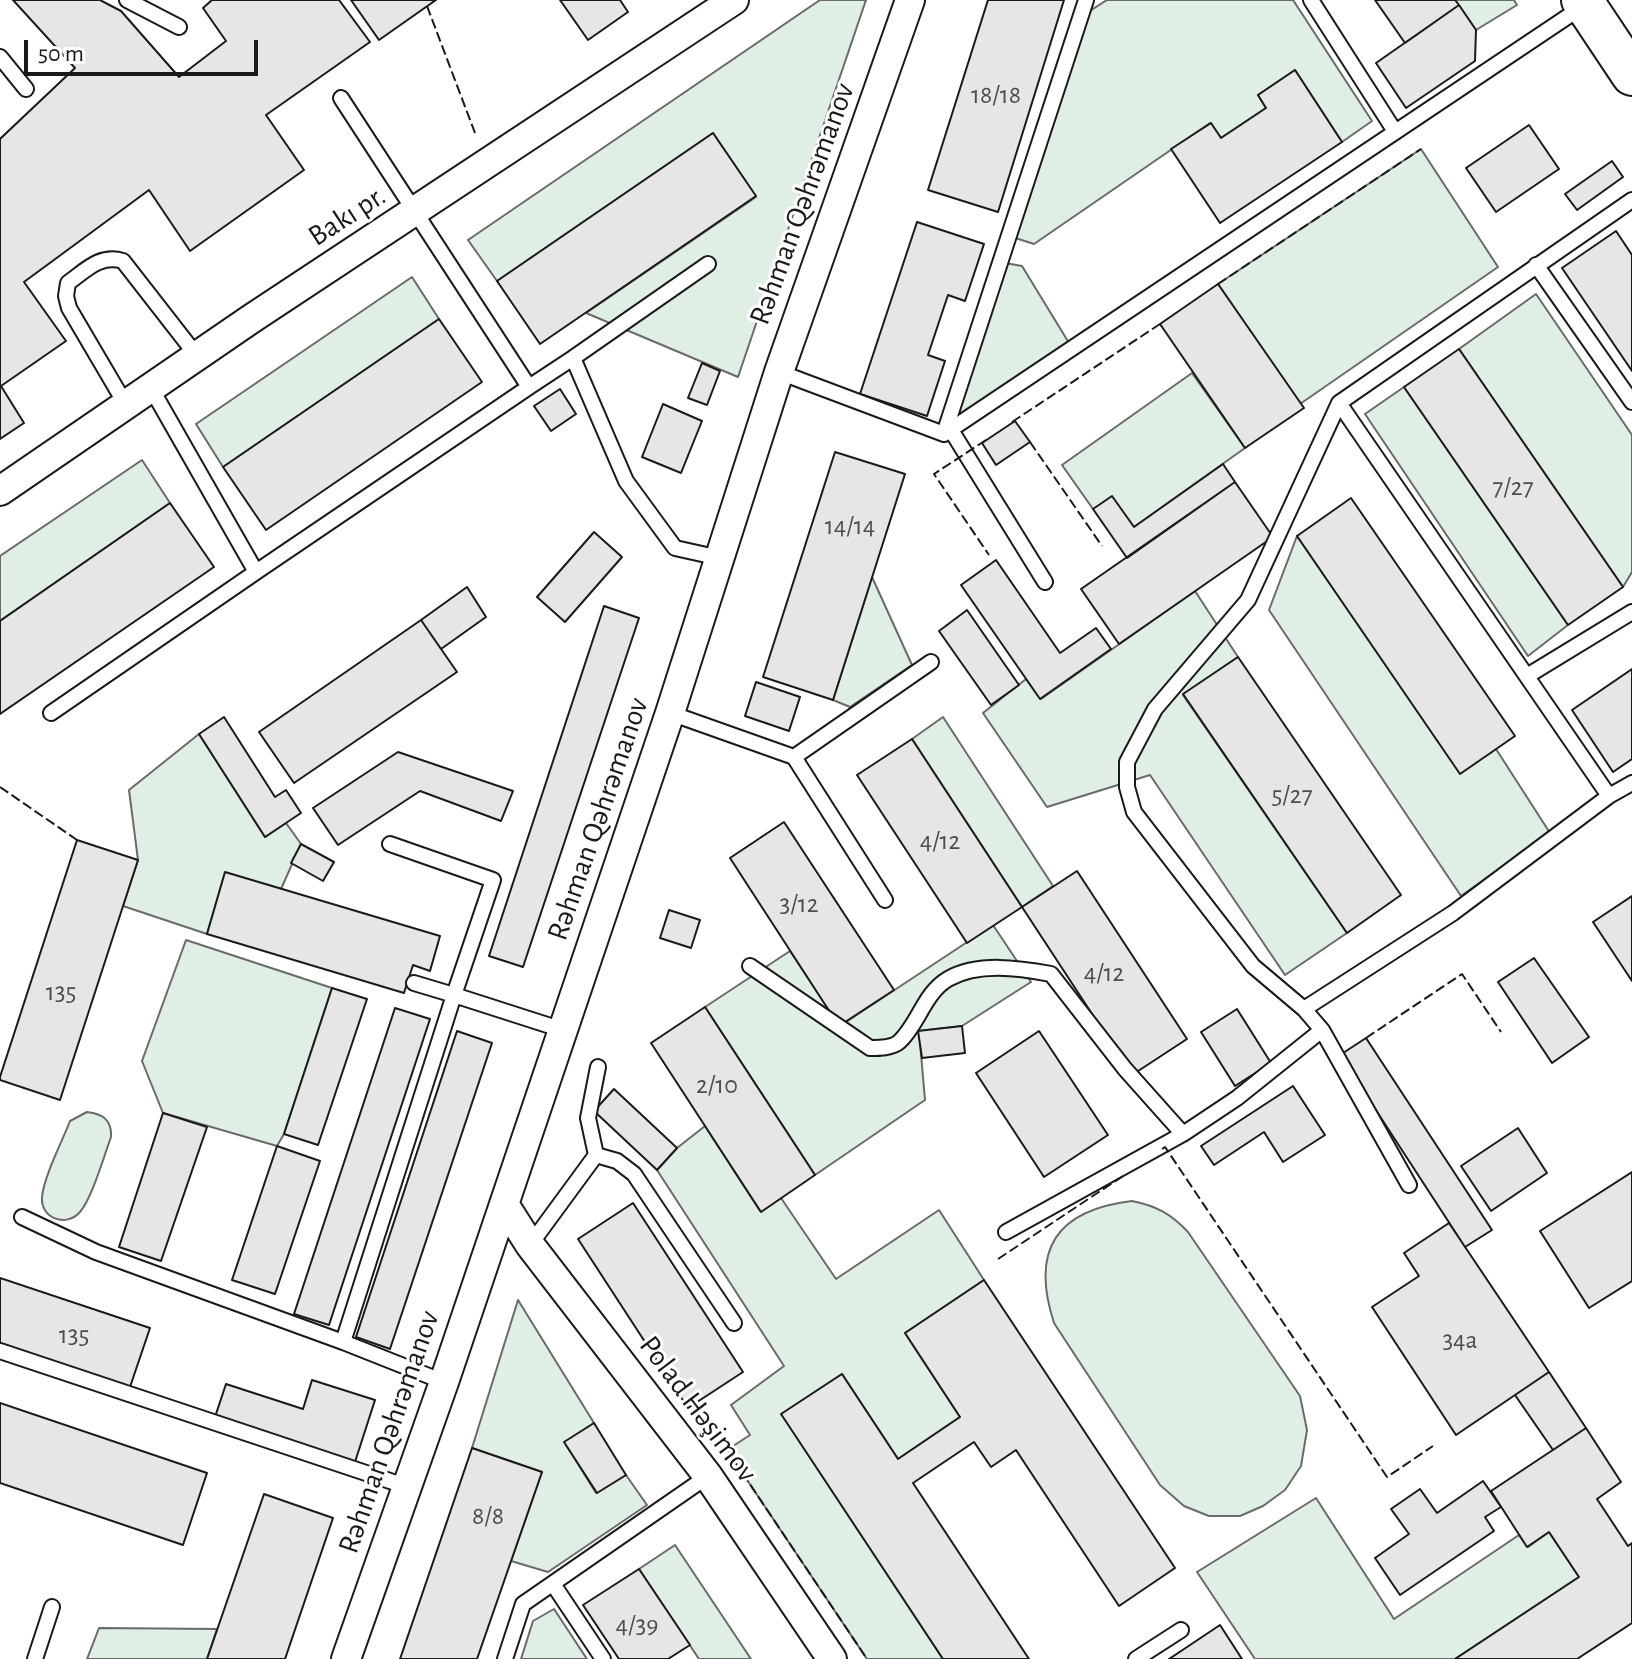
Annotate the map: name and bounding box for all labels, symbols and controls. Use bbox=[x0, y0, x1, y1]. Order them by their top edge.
scale bar bbox=[28, 24, 262, 74]
text: 50 m bbox=[38, 42, 84, 66]
street label: Rəhman Qəhrəmanov bbox=[742, 78, 862, 330]
house number: 18/18 bbox=[971, 79, 1021, 111]
street label: Bakı pr. bbox=[302, 178, 392, 254]
house number: 7/27 bbox=[1493, 471, 1533, 503]
house number: 14/14 bbox=[825, 510, 875, 542]
street label: Rəhman Qəhrəmanov bbox=[540, 693, 656, 945]
house number: 5/27 bbox=[1271, 779, 1313, 811]
house number: 4/12 bbox=[920, 825, 960, 857]
house number: 3/12 bbox=[780, 888, 818, 920]
house number: 4/12 bbox=[1084, 957, 1124, 989]
house number: 135 bbox=[46, 976, 76, 1008]
house number: 2/10 bbox=[696, 1069, 738, 1101]
street label: Rəhman Qəhrəmanov bbox=[331, 1306, 447, 1558]
house number: 135 bbox=[59, 1319, 89, 1351]
house number: 34a bbox=[1442, 1324, 1478, 1356]
street label: Polad Həşimov bbox=[631, 1329, 765, 1489]
house number: 8/8 bbox=[472, 1500, 504, 1532]
house number: 4/39 bbox=[616, 1609, 658, 1641]

